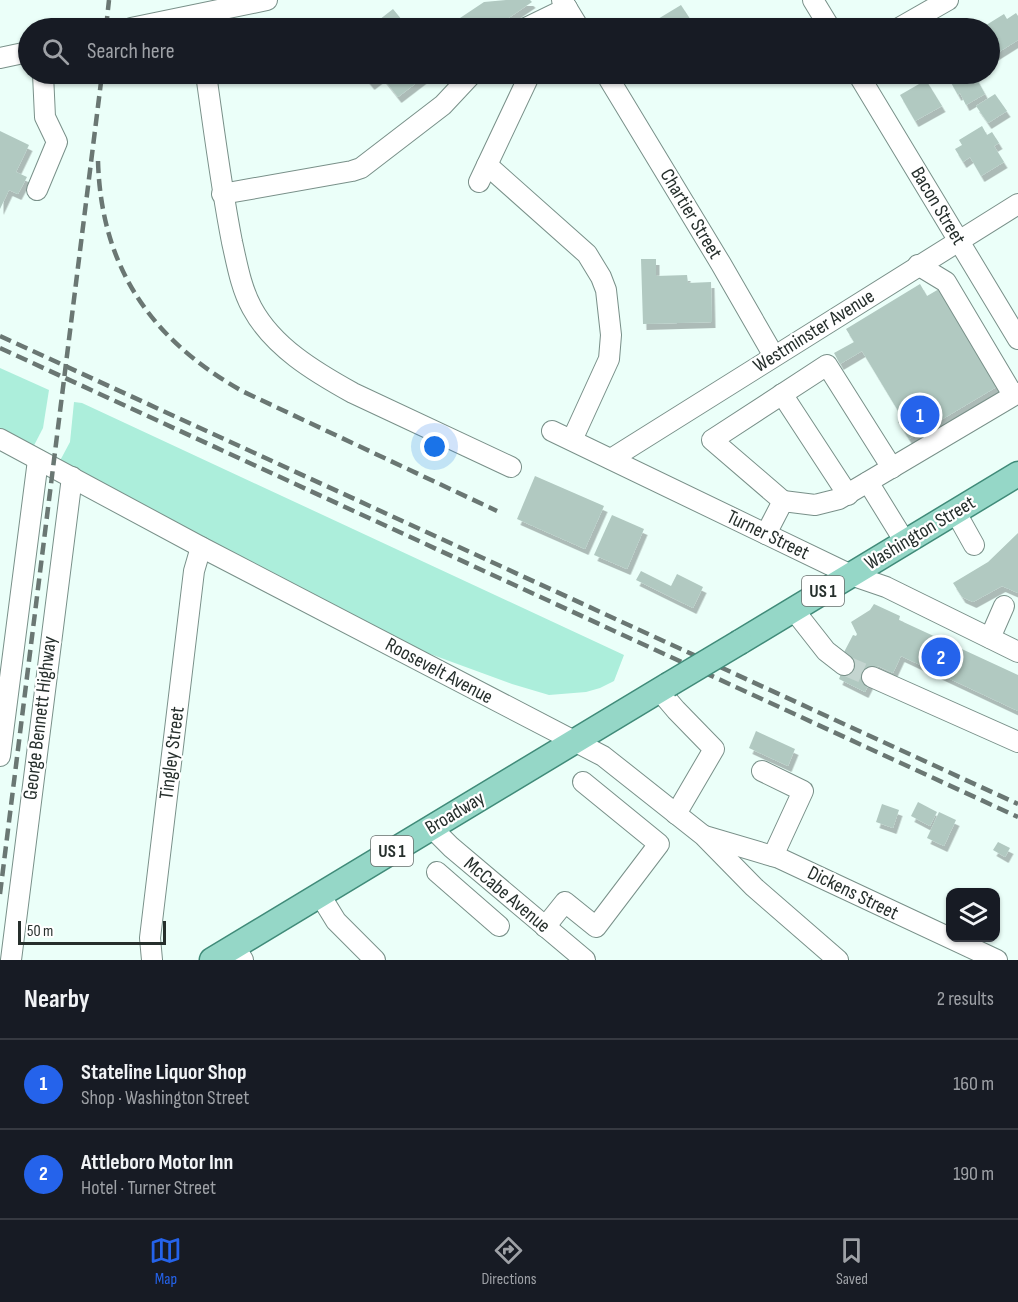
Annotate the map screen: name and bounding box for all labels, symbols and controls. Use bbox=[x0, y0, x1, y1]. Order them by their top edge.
search box bbox=[18, 18, 1000, 84]
icon: search bbox=[39, 35, 72, 68]
text: Search here bbox=[87, 38, 174, 65]
street label: Bacon Street bbox=[905, 163, 971, 249]
street label: Chartier Street bbox=[655, 165, 727, 263]
street label: Westminster Avenue bbox=[749, 284, 879, 378]
pin: 1 bbox=[900, 392, 940, 438]
your location bbox=[420, 432, 449, 461]
street label: Washington Street bbox=[861, 491, 979, 575]
street label: Turner Street bbox=[723, 505, 813, 565]
road number: US 1 bbox=[802, 576, 844, 606]
street label: Roosevelt Avenue bbox=[381, 633, 497, 709]
pin: 2 bbox=[922, 634, 960, 680]
street label: George Bennett Highway bbox=[18, 635, 62, 801]
street label: Tingley Street bbox=[154, 705, 190, 801]
street label: Broadway bbox=[421, 786, 489, 840]
road number: US 1 bbox=[371, 836, 413, 866]
street label: McCabe Avenue bbox=[459, 852, 555, 938]
street label: Dickens Street bbox=[804, 861, 902, 925]
map controls bbox=[946, 888, 1000, 942]
button: layers bbox=[946, 888, 1000, 942]
scale bar bbox=[18, 918, 166, 946]
text: 50 m bbox=[27, 922, 53, 941]
text: Nearby bbox=[24, 984, 90, 1015]
text: 2 results bbox=[937, 987, 994, 1011]
text: Stateline Liquor Shop bbox=[81, 1059, 246, 1086]
text: 1 bbox=[40, 1072, 47, 1096]
text: 160 m bbox=[953, 1072, 994, 1096]
text: Shop · Washington Street bbox=[81, 1086, 249, 1110]
text: Attleboro Motor Inn bbox=[81, 1149, 233, 1176]
text: 2 bbox=[39, 1162, 48, 1186]
text: 190 m bbox=[953, 1162, 994, 1186]
text: Hotel · Turner Street bbox=[81, 1176, 216, 1200]
tab: Map bbox=[149, 1234, 182, 1289]
tab: Directions bbox=[481, 1234, 536, 1289]
tab: Saved bbox=[835, 1234, 868, 1289]

